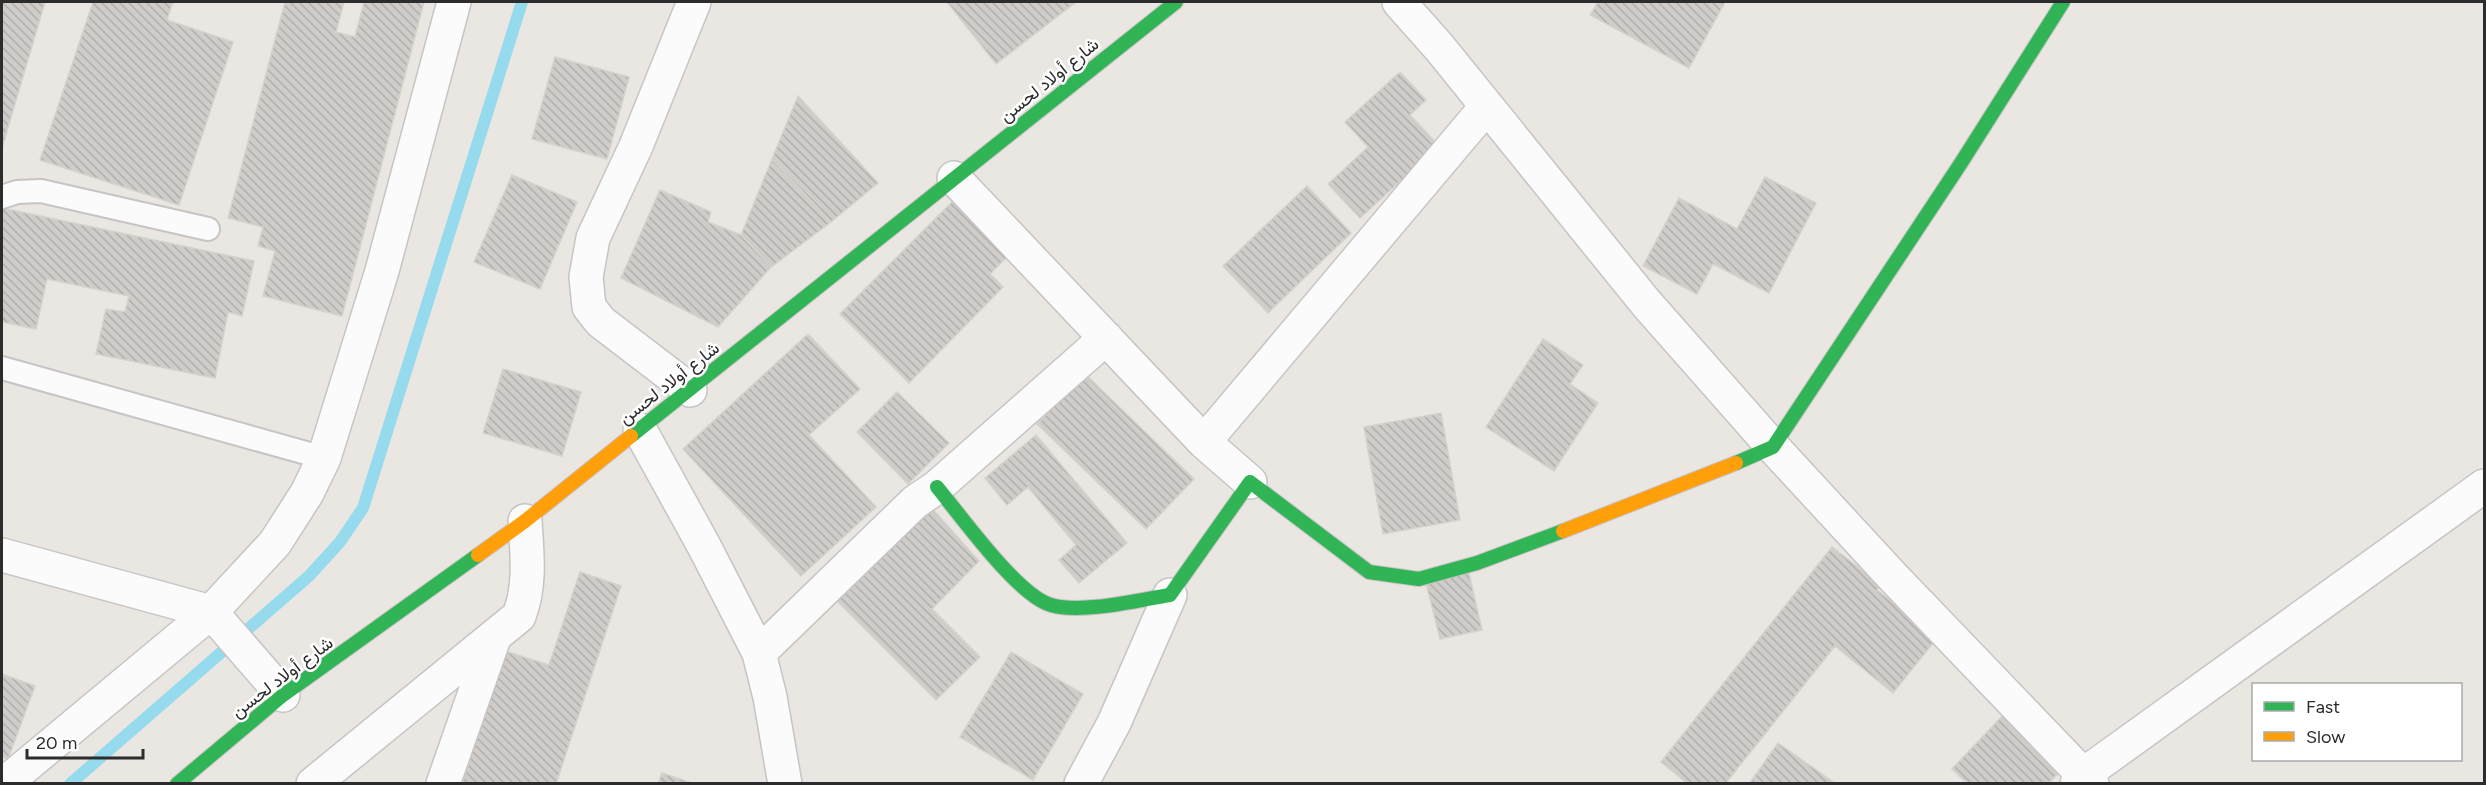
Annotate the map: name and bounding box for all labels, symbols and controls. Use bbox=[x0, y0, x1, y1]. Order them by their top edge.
street label: شارع أولاد لحسن bbox=[995, 33, 1104, 128]
street label: شارع أولاد لحسن bbox=[614, 337, 724, 430]
street label: شارع أولاد لحسن bbox=[227, 632, 338, 723]
legend bbox=[2252, 683, 2462, 761]
text: Fast bbox=[2306, 696, 2340, 718]
scale bar bbox=[27, 722, 142, 760]
text: Slow bbox=[2306, 726, 2345, 748]
text: 20 m bbox=[36, 732, 77, 754]

